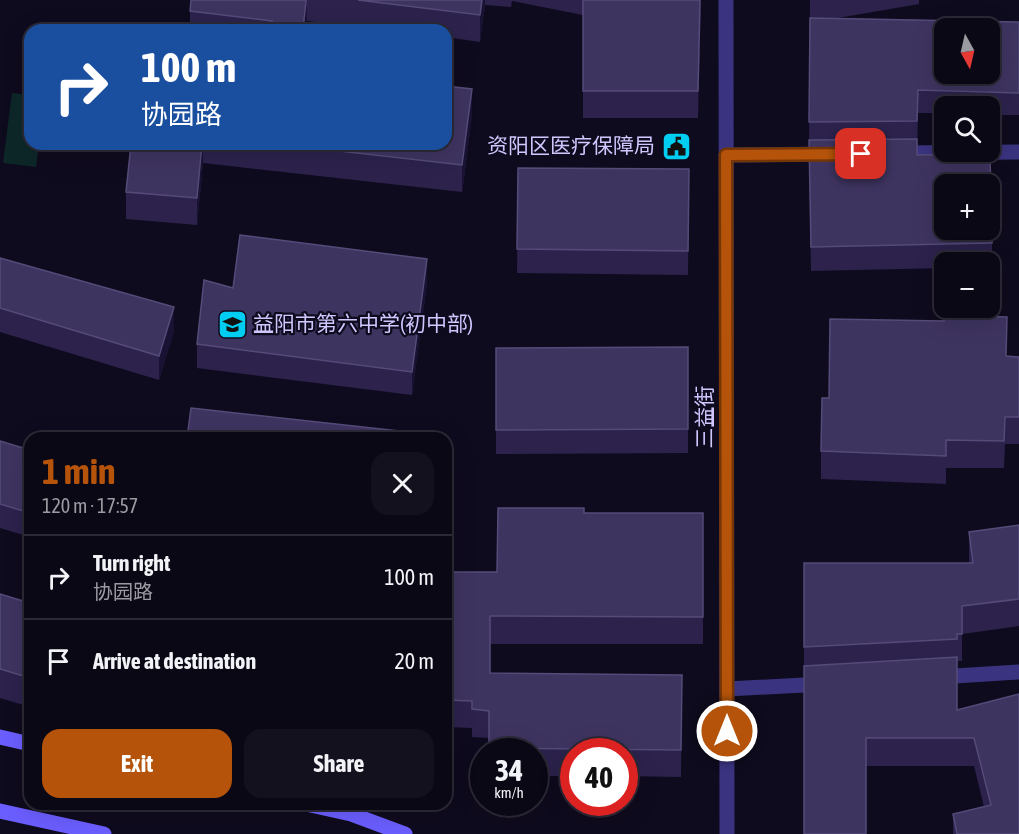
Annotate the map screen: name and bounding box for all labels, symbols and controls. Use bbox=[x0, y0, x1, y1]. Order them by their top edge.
north arrow bbox=[934, 18, 1000, 84]
map controls bbox=[934, 18, 1000, 318]
text: 100 m bbox=[141, 43, 236, 91]
icon: right bbox=[42, 48, 120, 126]
button: search bbox=[934, 96, 1000, 162]
text: 协园路 bbox=[141, 99, 222, 130]
pin bbox=[835, 128, 886, 179]
public building icon: 资阳区医疗保障局 bbox=[660, 130, 692, 162]
place label: 资阳区医疗保障局 bbox=[487, 133, 655, 157]
icon: arrive bbox=[844, 137, 877, 170]
button: + bbox=[934, 174, 1000, 240]
button: − bbox=[934, 252, 1000, 318]
school or university icon: 益阳市第六中学(初中部) bbox=[216, 308, 248, 340]
place label: 益阳市第六中学(初中部) bbox=[253, 311, 473, 335]
street label: 三益街 bbox=[692, 386, 716, 449]
text: 1 min bbox=[42, 450, 116, 492]
button: close bbox=[371, 452, 434, 515]
text: 120 m · 17:57 bbox=[42, 494, 138, 517]
text: Turn right bbox=[93, 550, 170, 576]
icon: right bbox=[42, 561, 75, 594]
text: 100 m bbox=[384, 564, 434, 590]
text: 协园路 bbox=[93, 580, 153, 603]
icon: arrive bbox=[42, 645, 75, 678]
text: Arrive at destination bbox=[93, 648, 256, 674]
text: 20 m bbox=[394, 648, 434, 674]
position arrow bbox=[695, 699, 759, 763]
button: Exit bbox=[42, 729, 232, 798]
button: Share bbox=[244, 729, 434, 798]
speed limit sign: 40 bbox=[560, 738, 638, 816]
text: 34 bbox=[495, 753, 523, 787]
text: km/h bbox=[494, 784, 524, 801]

